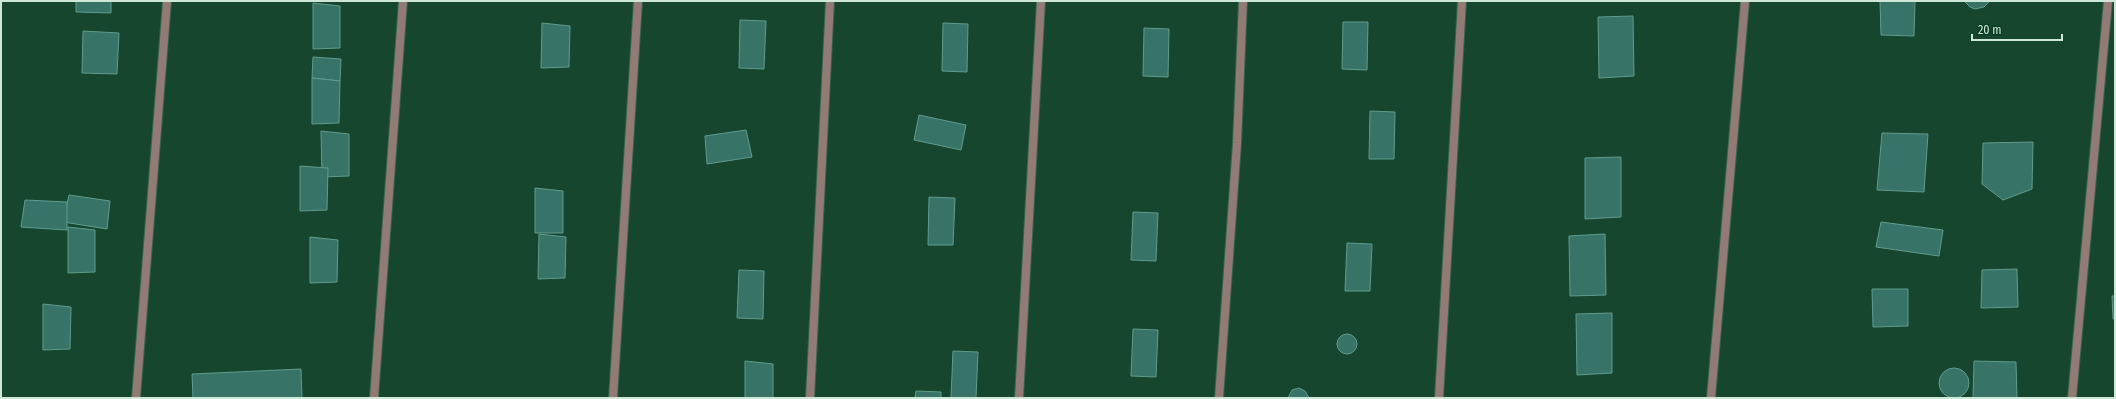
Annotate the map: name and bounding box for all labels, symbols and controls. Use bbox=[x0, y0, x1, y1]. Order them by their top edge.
scale bar bbox=[1972, 16, 2062, 42]
text: 20 m bbox=[1978, 23, 2002, 37]

